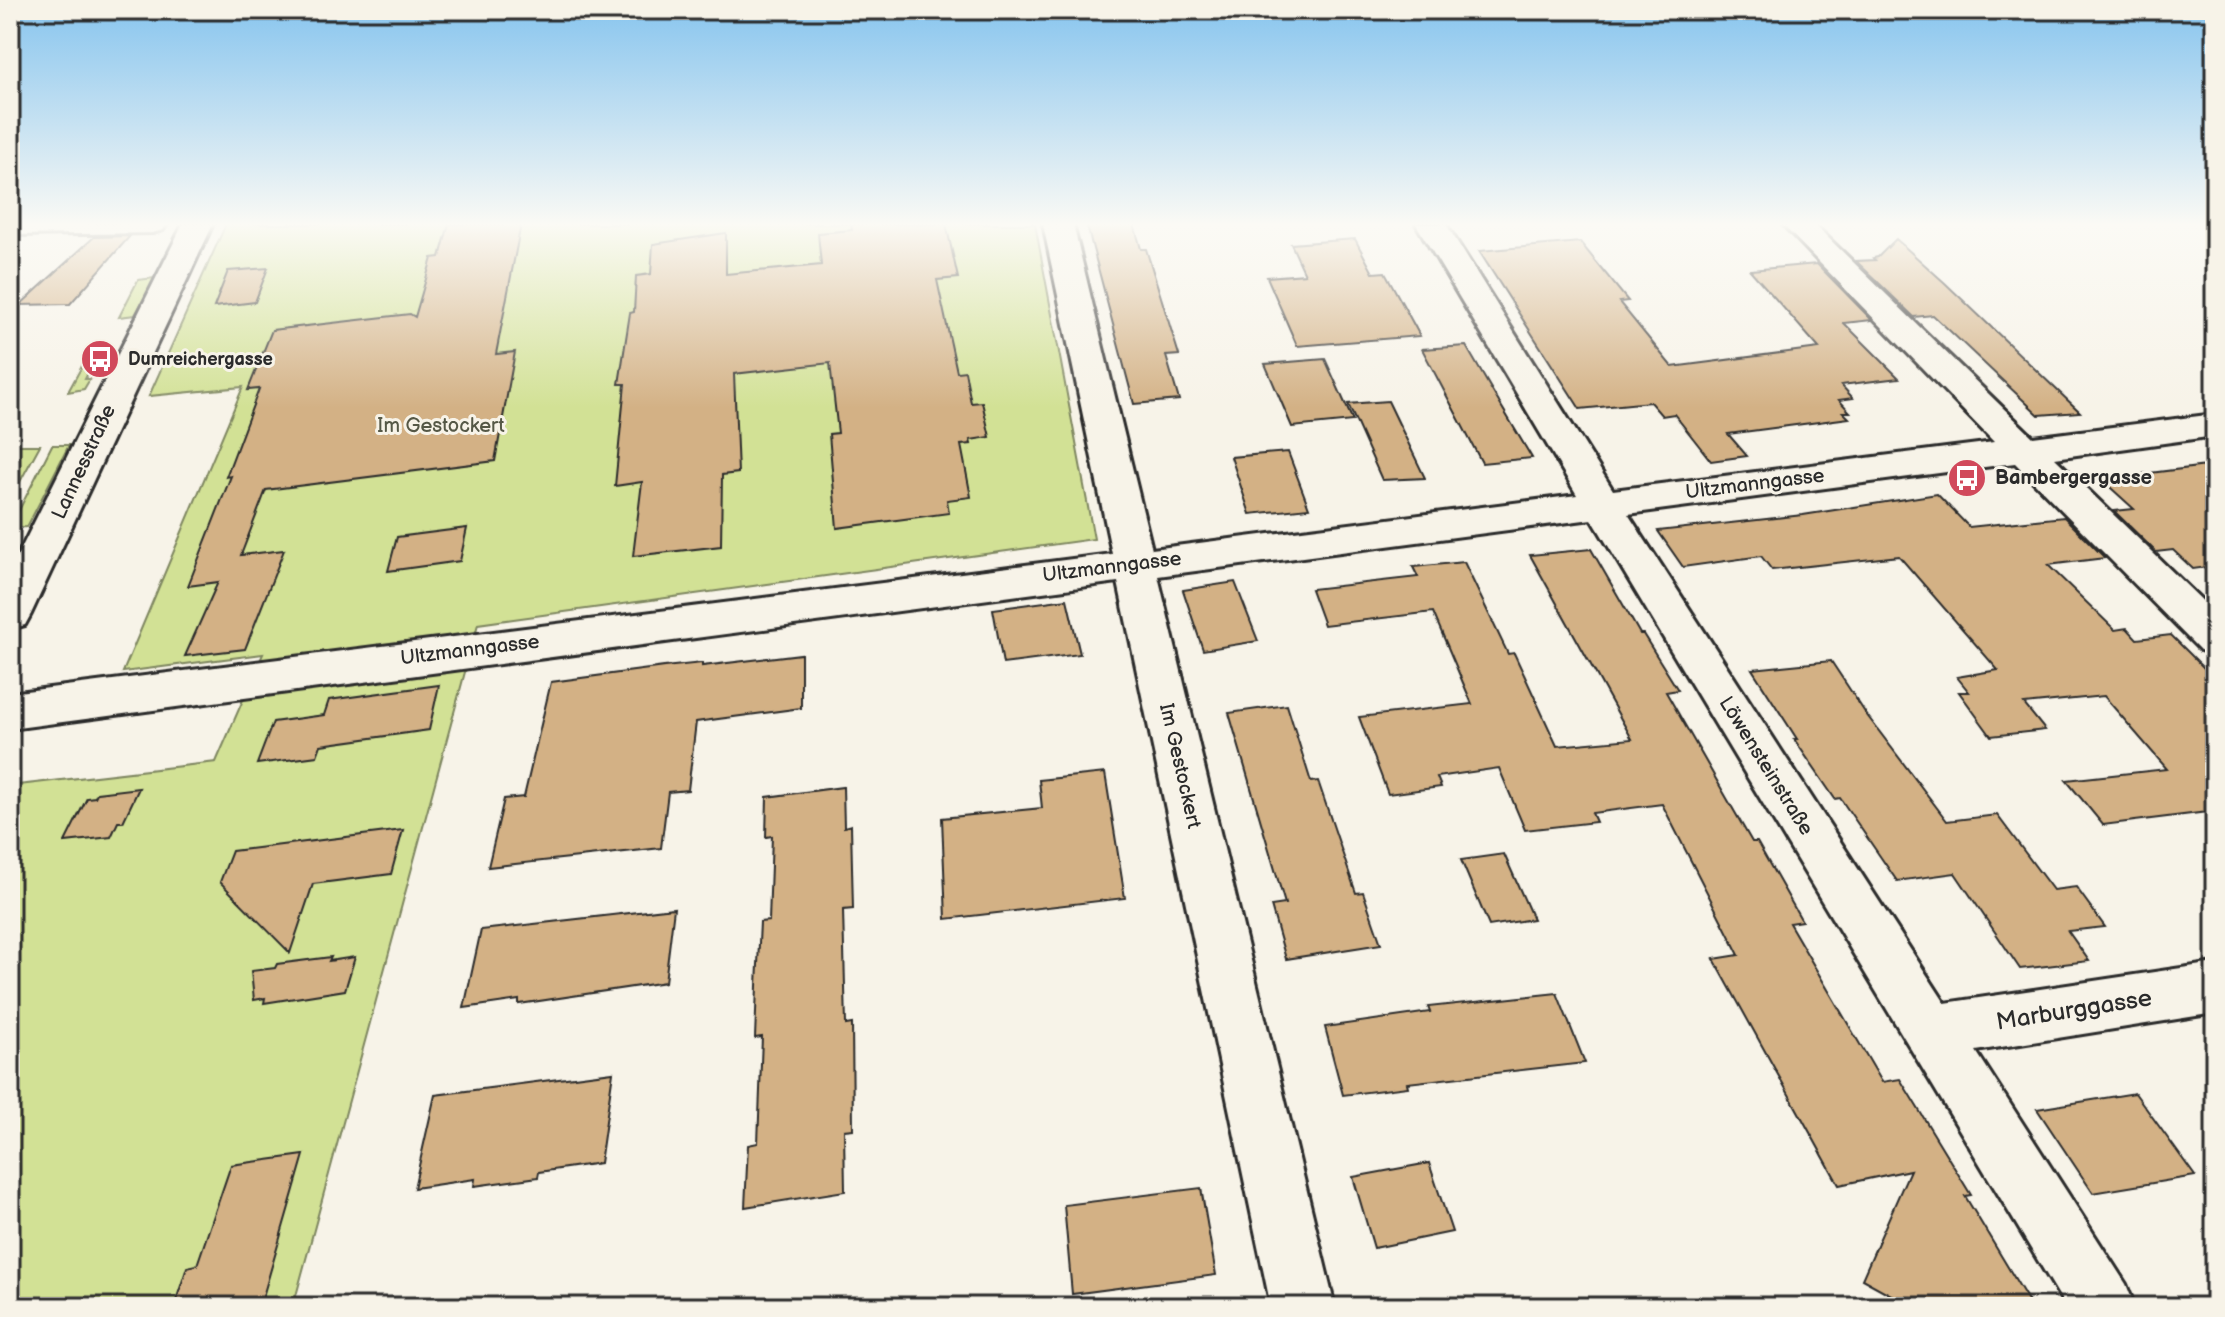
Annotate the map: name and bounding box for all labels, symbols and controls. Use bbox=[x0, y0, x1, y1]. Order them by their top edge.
bus stop icon: Dumreichergasse bbox=[79, 338, 121, 380]
place label: Dumreichergasse bbox=[128, 349, 273, 370]
street label: Lannesstraße bbox=[47, 401, 121, 523]
park label: Im Gestockert bbox=[377, 414, 505, 438]
bus stop icon: Bambergergasse bbox=[1946, 457, 1988, 499]
street label: Ultzmanngasse bbox=[1684, 464, 1826, 504]
place label: Bambergergasse bbox=[1995, 466, 2152, 490]
street label: Ultzmanngasse bbox=[1041, 547, 1183, 587]
street label: Ultzmanngasse bbox=[399, 630, 541, 670]
street label: Löwensteinstraße bbox=[1714, 692, 1818, 840]
street label: Im Gestockert bbox=[1154, 701, 1206, 831]
street label: Marburggasse bbox=[1994, 983, 2154, 1037]

